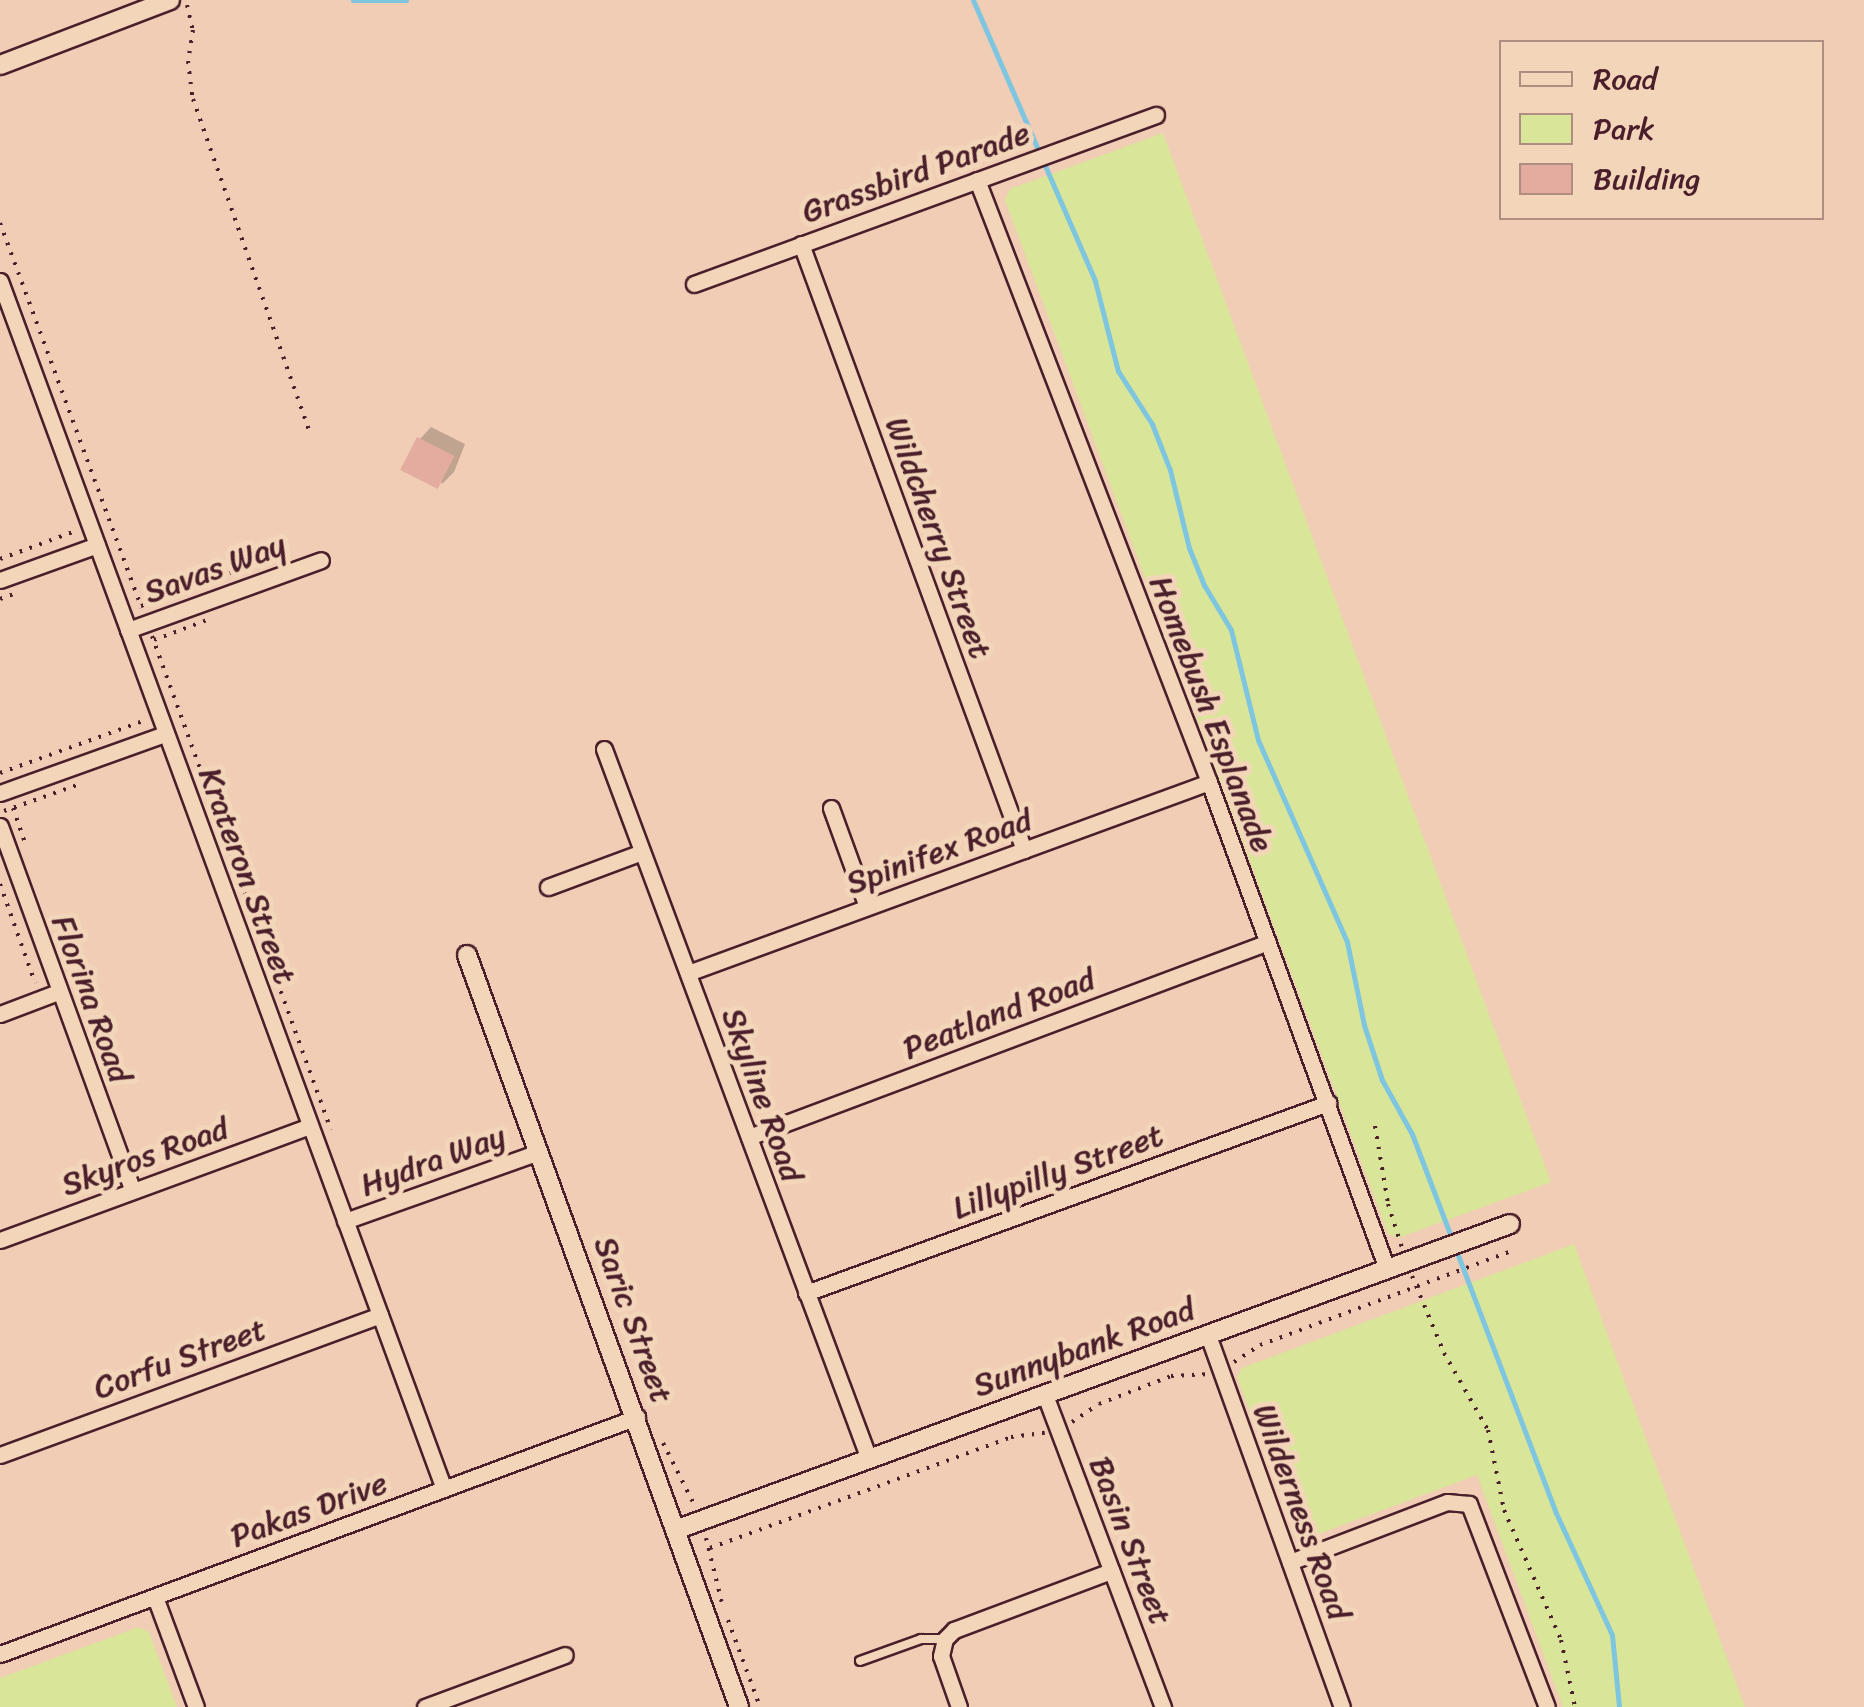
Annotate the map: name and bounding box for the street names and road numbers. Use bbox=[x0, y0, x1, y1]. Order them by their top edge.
street label: Grassbird Parade bbox=[797, 114, 1035, 232]
street label: Wildcherry Street bbox=[877, 413, 999, 663]
street label: Savas Way bbox=[139, 526, 291, 612]
street label: Homebush Esplanade bbox=[1141, 571, 1281, 857]
street label: Krateron Street bbox=[190, 763, 304, 989]
street label: Spinifex Road bbox=[841, 801, 1037, 903]
street label: Florina Road bbox=[43, 910, 139, 1088]
street label: Peatland Road bbox=[898, 960, 1100, 1068]
street label: Skyline Road bbox=[713, 1003, 811, 1187]
street label: Skyros Road bbox=[56, 1109, 234, 1205]
street label: Lillypilly Street bbox=[948, 1116, 1168, 1228]
street label: Hydra Way bbox=[355, 1117, 511, 1205]
street label: Saric Street bbox=[585, 1231, 681, 1409]
street label: Sunnybank Road bbox=[968, 1290, 1200, 1406]
street label: Corfu Street bbox=[88, 1310, 272, 1408]
street label: Wilderness Road bbox=[1244, 1399, 1358, 1625]
street label: Basin Street bbox=[1080, 1451, 1180, 1631]
street label: Pakas Drive bbox=[225, 1464, 393, 1556]

